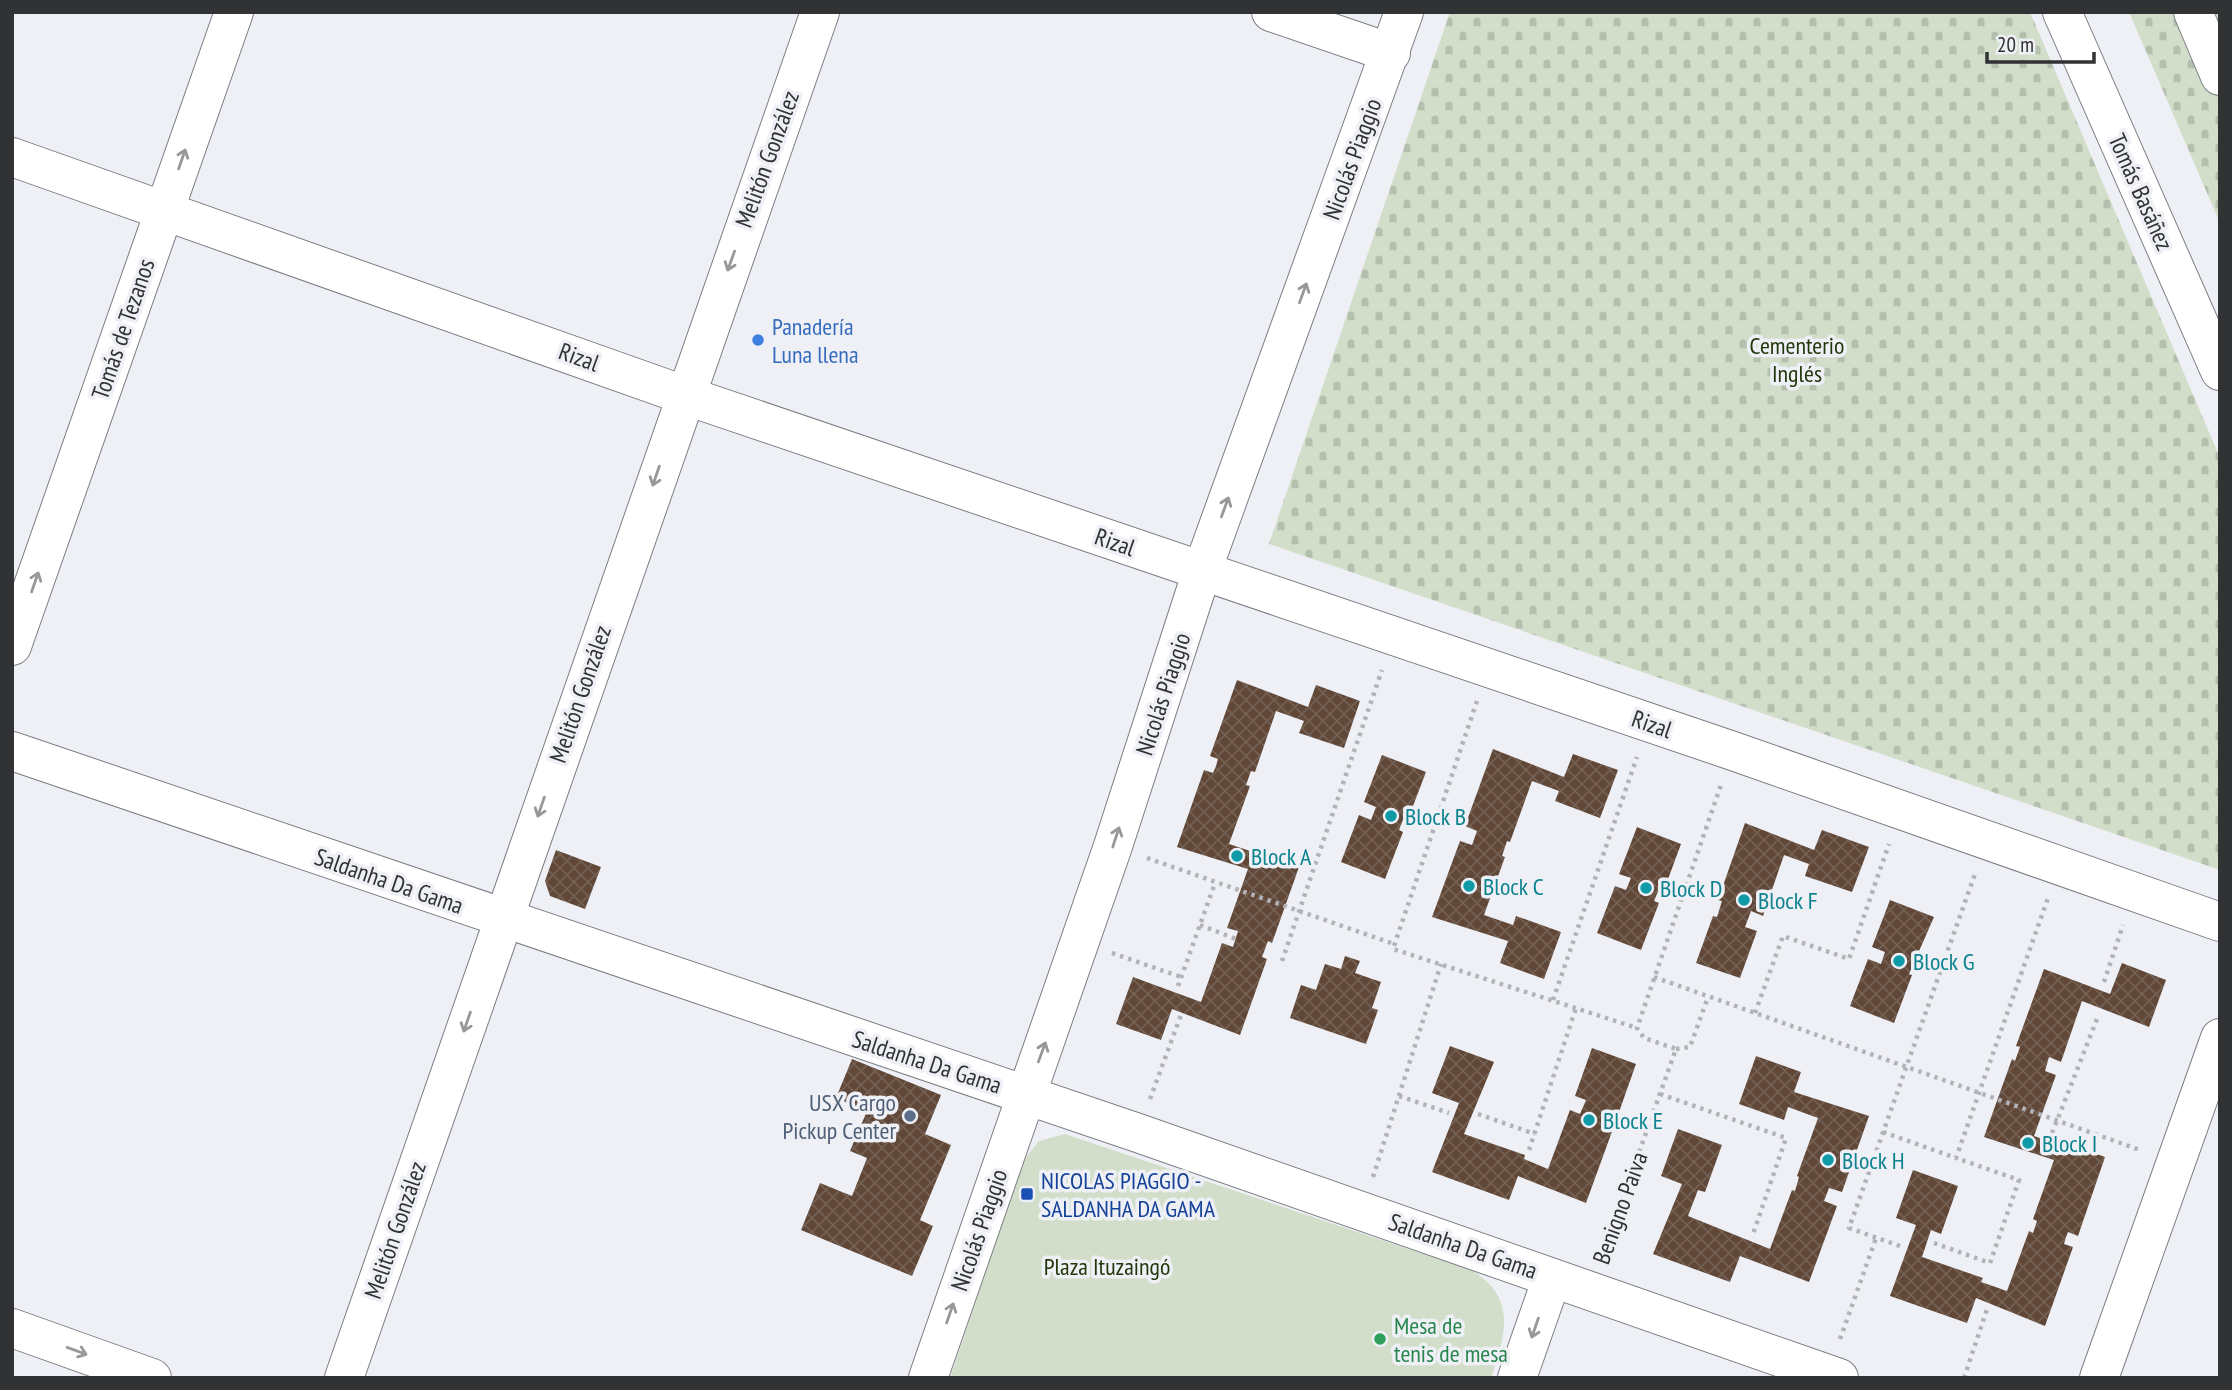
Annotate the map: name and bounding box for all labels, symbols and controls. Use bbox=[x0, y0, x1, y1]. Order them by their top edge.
scale bar bbox=[1987, 21, 2094, 65]
text: 20 m bbox=[1997, 31, 2034, 58]
street label: Melitón González bbox=[728, 86, 806, 232]
street label: Nicolás Piaggio bbox=[1316, 94, 1388, 224]
street label: Tomás Basáñez bbox=[2102, 129, 2180, 255]
one-way arrow bbox=[177, 148, 189, 170]
one-way arrow bbox=[724, 250, 736, 272]
street label: Tomás de Tezanos bbox=[84, 254, 162, 404]
one-way arrow bbox=[1298, 283, 1311, 305]
place label: Panadería Luna llena bbox=[772, 311, 859, 370]
park label: Cementerio Inglés bbox=[1750, 330, 1844, 389]
marker: Panadería Luna llena bbox=[750, 332, 766, 348]
street label: Rizal bbox=[555, 335, 604, 379]
one-way arrow bbox=[649, 464, 661, 486]
one-way arrow bbox=[1220, 497, 1233, 519]
street label: Rizal bbox=[1091, 521, 1140, 563]
one-way arrow bbox=[30, 571, 42, 593]
street label: Melitón González bbox=[542, 621, 618, 767]
street label: Nicolás Piaggio bbox=[1129, 629, 1197, 759]
street label: Rizal bbox=[1628, 703, 1677, 745]
one-way arrow bbox=[534, 795, 546, 817]
place label: Block B bbox=[1405, 801, 1466, 832]
marker: Block B bbox=[1383, 808, 1399, 824]
one-way arrow bbox=[1111, 827, 1123, 849]
street label: Saldanha Da Gama bbox=[311, 841, 467, 921]
place label: Block A bbox=[1251, 841, 1312, 872]
marker: Block A bbox=[1229, 848, 1245, 864]
place label: Block C bbox=[1483, 871, 1544, 902]
place label: Block D bbox=[1660, 873, 1722, 904]
marker: Block C bbox=[1461, 878, 1477, 894]
marker: Block D bbox=[1638, 880, 1654, 896]
place label: Block F bbox=[1758, 885, 1818, 916]
marker: Block F bbox=[1736, 892, 1752, 908]
place label: Block G bbox=[1913, 946, 1974, 977]
marker: Block G bbox=[1891, 953, 1907, 969]
one-way arrow bbox=[460, 1010, 472, 1032]
street label: Saldanha Da Gama bbox=[848, 1023, 1006, 1101]
one-way arrow bbox=[1036, 1042, 1049, 1064]
place label: USX Cargo Pickup Center bbox=[783, 1087, 896, 1146]
place label: Block E bbox=[1603, 1105, 1663, 1136]
marker: USX Cargo Pickup Center bbox=[902, 1108, 918, 1124]
marker: Block E bbox=[1581, 1112, 1597, 1128]
place label: Block I bbox=[2042, 1128, 2097, 1159]
marker: Block I bbox=[2020, 1135, 2036, 1151]
place label: Block H bbox=[1842, 1145, 1905, 1176]
street label: Benigno Paiva bbox=[1585, 1148, 1655, 1268]
marker: Block H bbox=[1820, 1152, 1836, 1168]
street label: Melitón González bbox=[357, 1157, 433, 1303]
street label: Nicolás Piaggio bbox=[944, 1165, 1014, 1295]
place label: NICOLAS PIAGGIO - SALDANHA DA GAMA bbox=[1041, 1165, 1216, 1224]
marker: NICOLAS PIAGGIO - SALDANHA DA GAMA bbox=[1019, 1186, 1035, 1202]
street label: Saldanha Da Gama bbox=[1385, 1206, 1541, 1286]
park label: Plaza Ituzaingó bbox=[1044, 1251, 1170, 1282]
one-way arrow bbox=[945, 1303, 957, 1325]
place label: Mesa de tenis de mesa bbox=[1394, 1310, 1508, 1369]
one-way arrow bbox=[1528, 1316, 1540, 1338]
marker: Mesa de tenis de mesa bbox=[1372, 1331, 1388, 1347]
one-way arrow bbox=[65, 1345, 87, 1358]

